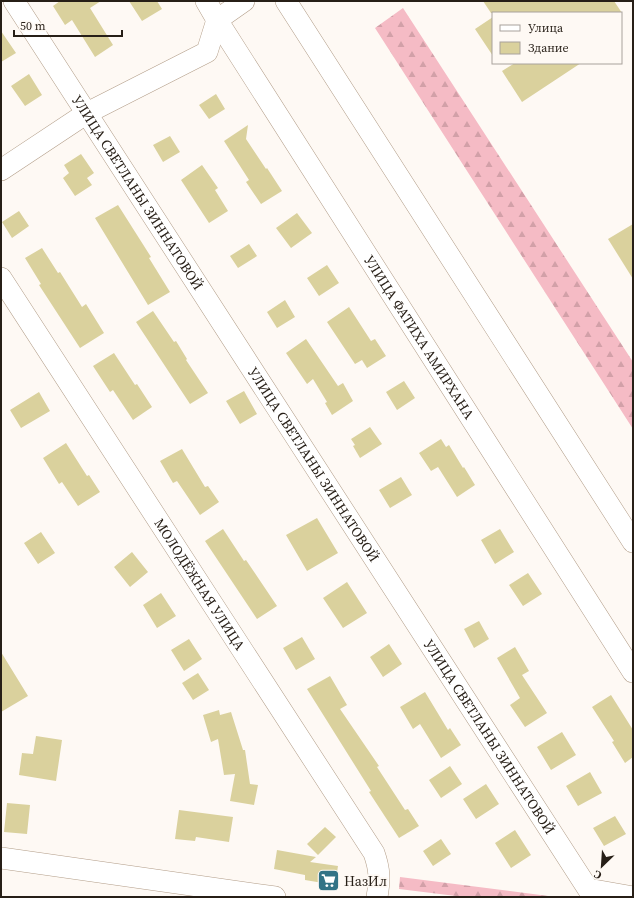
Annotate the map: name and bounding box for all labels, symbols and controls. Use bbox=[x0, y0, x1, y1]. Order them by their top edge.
scale bar bbox=[14, 12, 122, 38]
legend bbox=[492, 12, 622, 64]
text: 50 m bbox=[20, 18, 46, 34]
text: Улица bbox=[528, 20, 564, 36]
text: Здание bbox=[528, 40, 569, 56]
street label: УЛИЦА СВЕТЛАНЫ ЗИННАТОВОЙ bbox=[67, 91, 208, 294]
street label: УЛИЦА ФАТИХА АМИРХАНА bbox=[359, 251, 479, 424]
street label: УЛИЦА СВЕТЛАНЫ ЗИННАТОВОЙ bbox=[243, 363, 384, 566]
street label: МОЛОДЁЖНАЯ УЛИЦА bbox=[149, 514, 250, 655]
street label: УЛИЦА СВЕТЛАНЫ ЗИННАТОВОЙ bbox=[419, 635, 560, 838]
north arrow bbox=[582, 846, 622, 886]
text: С bbox=[592, 866, 604, 883]
supermarket icon: НазИл bbox=[316, 868, 342, 894]
place label: НазИл bbox=[344, 871, 387, 891]

